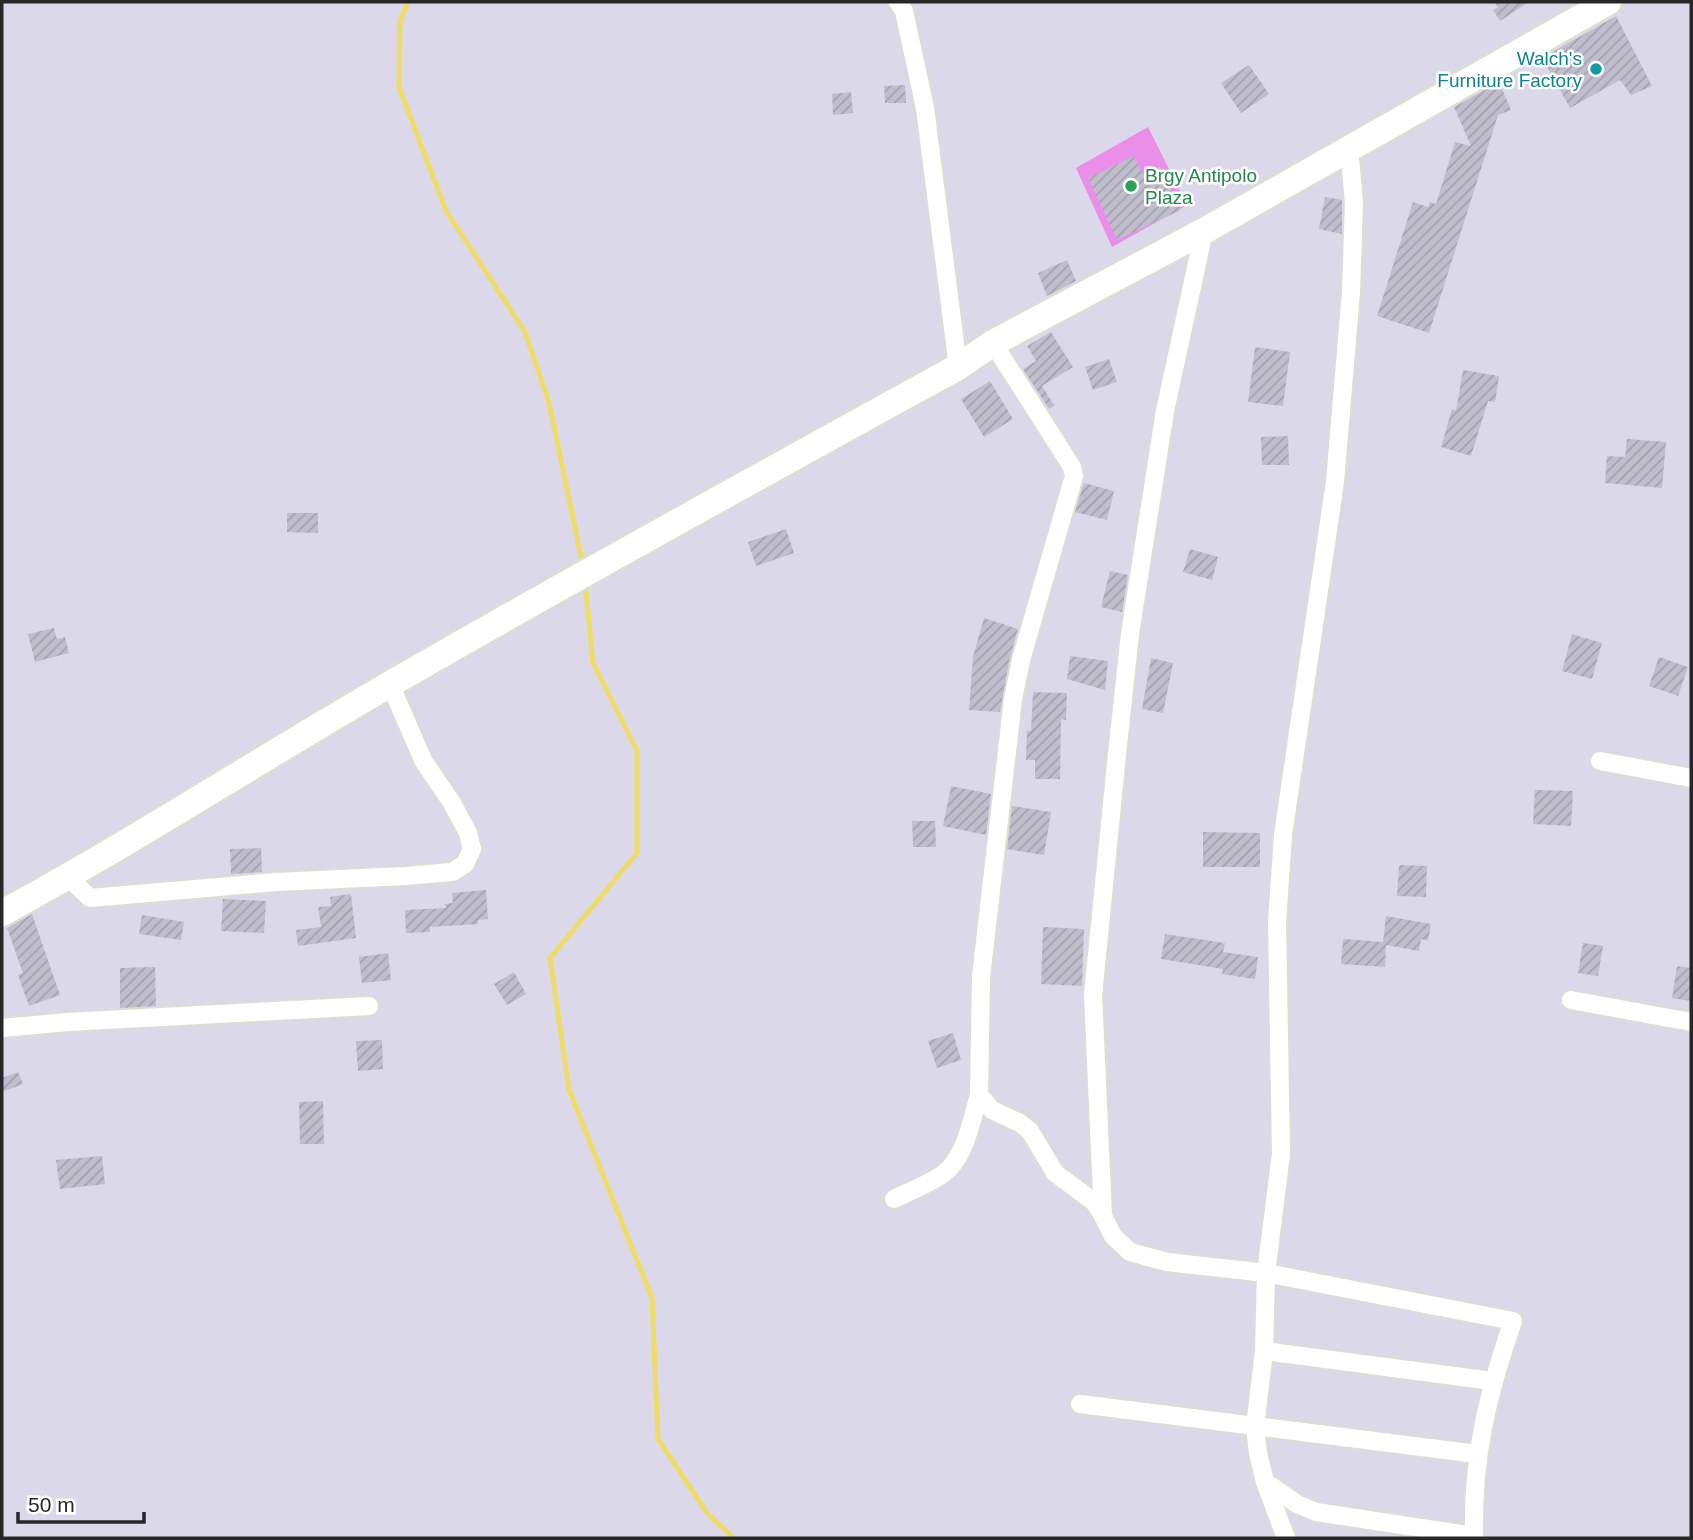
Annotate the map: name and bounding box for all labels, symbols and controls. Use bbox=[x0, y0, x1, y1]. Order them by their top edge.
place label: Walch's Furniture Factory bbox=[1437, 48, 1582, 91]
marker: Walch's Furniture Factory bbox=[1588, 61, 1604, 77]
place label: Brgy Antipolo Plaza bbox=[1145, 165, 1257, 208]
marker: Brgy Antipolo Plaza bbox=[1123, 178, 1139, 194]
scale bar bbox=[18, 1480, 144, 1524]
text: 50 m bbox=[28, 1493, 75, 1516]

